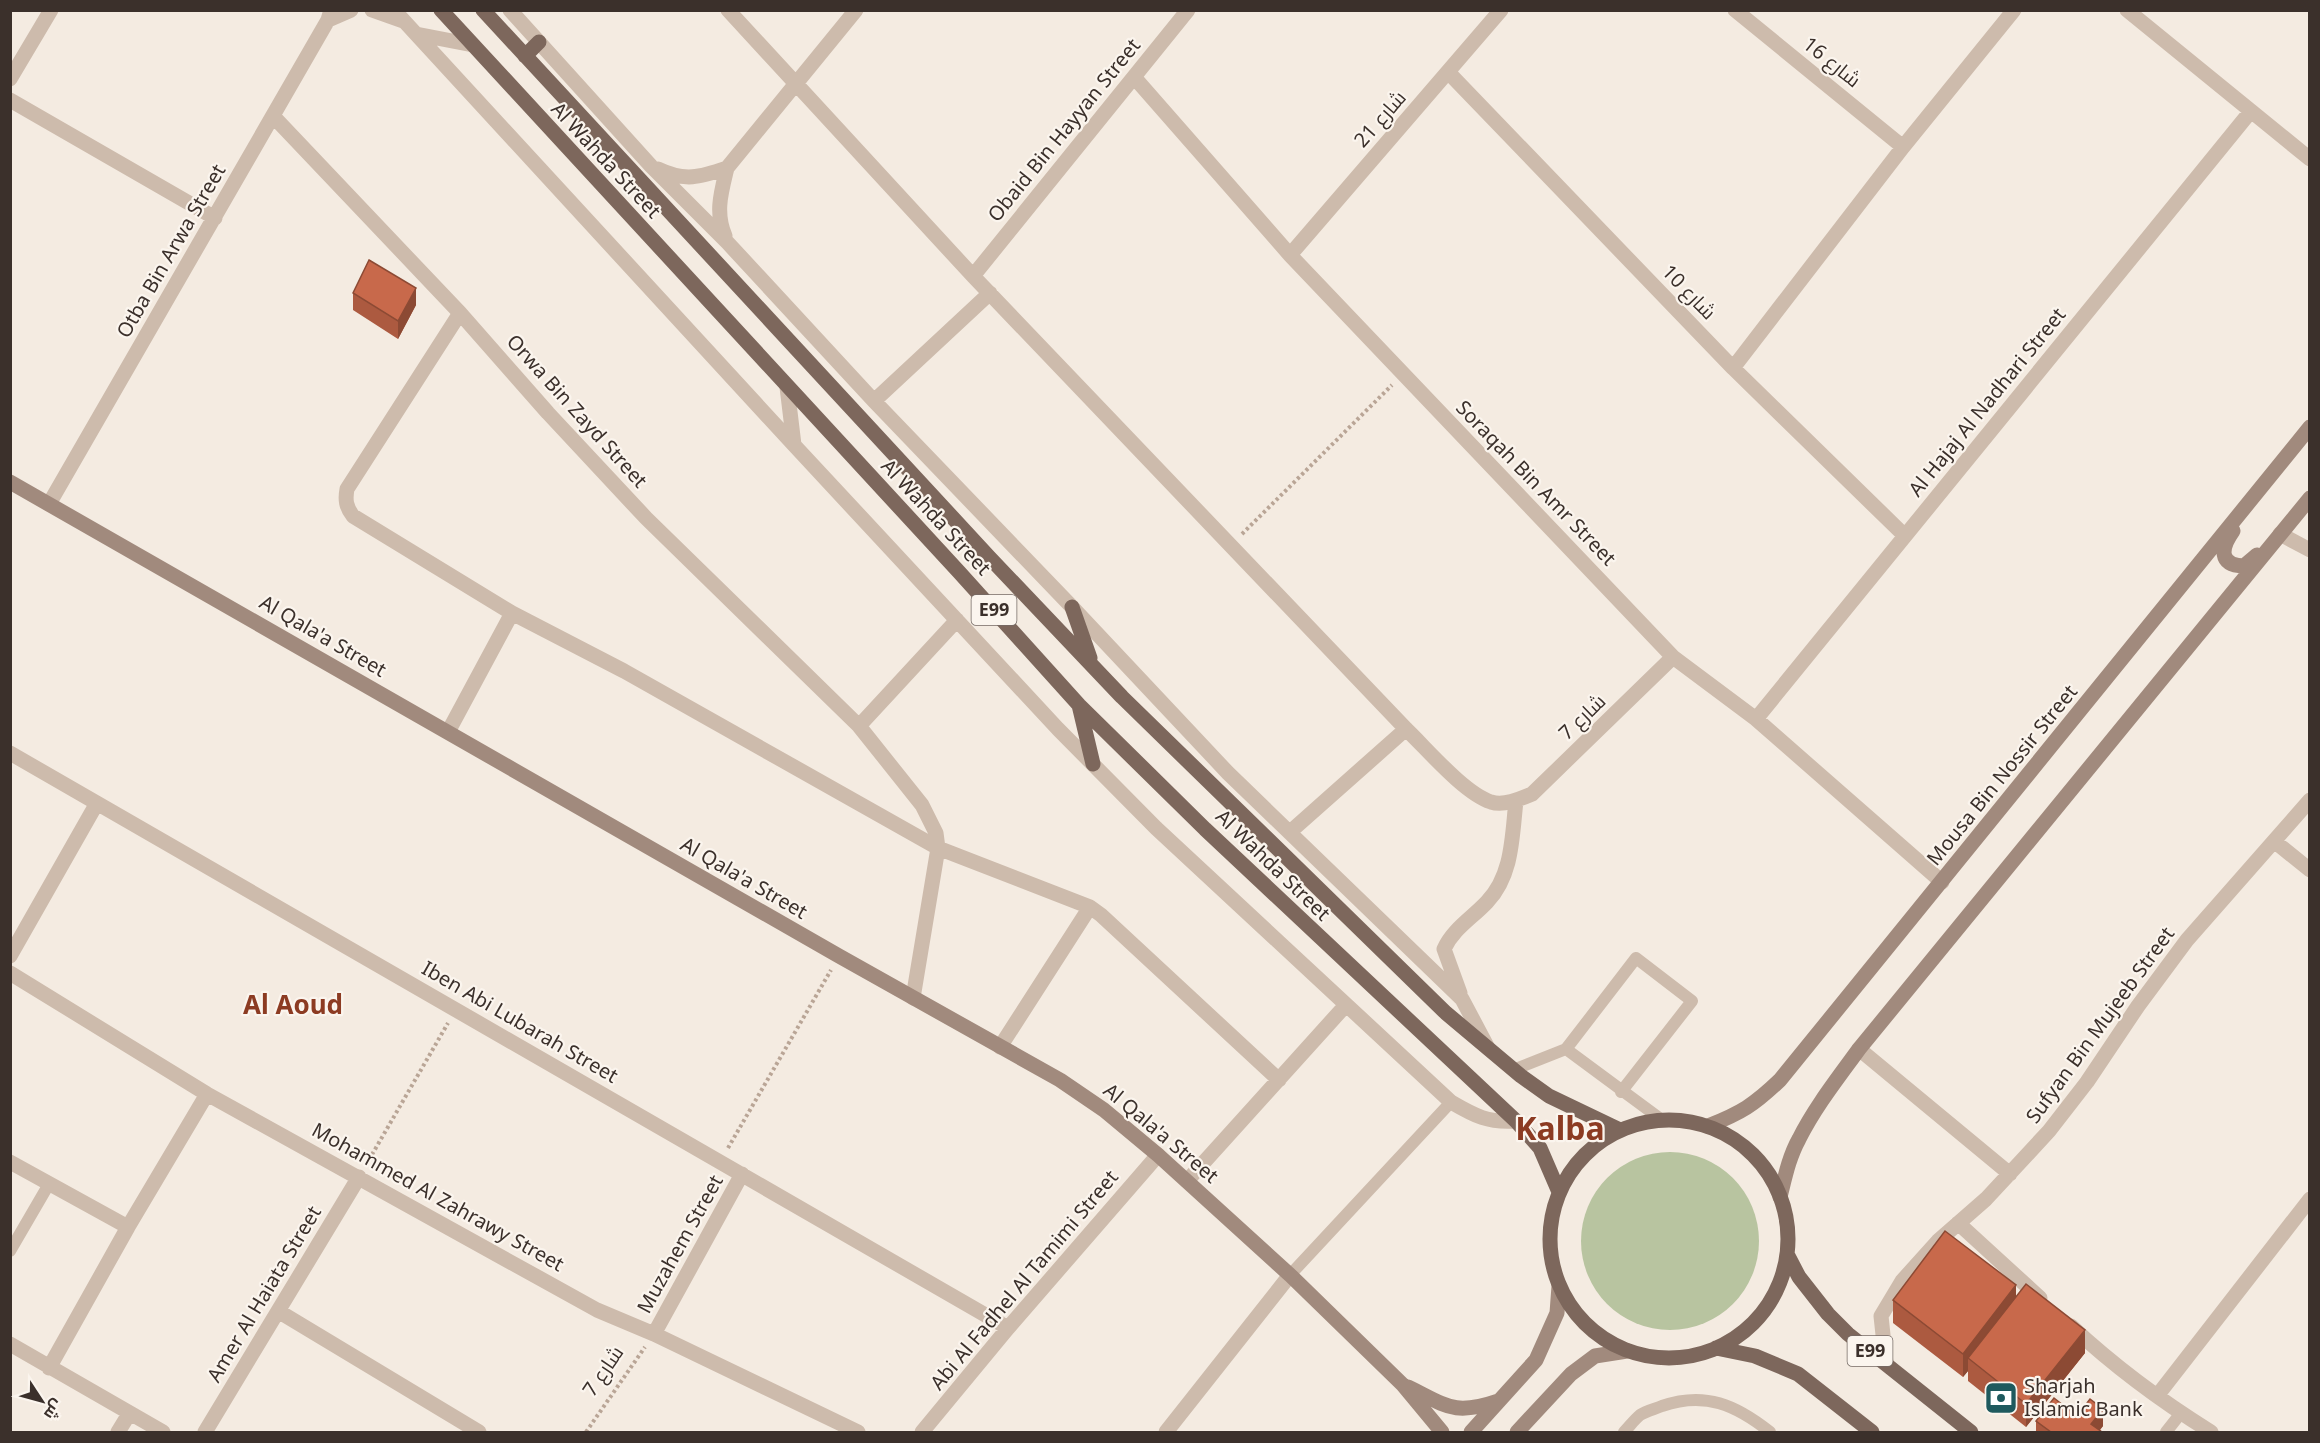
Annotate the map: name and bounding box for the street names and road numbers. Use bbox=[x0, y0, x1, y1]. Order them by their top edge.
street label: شارع 16 bbox=[1797, 30, 1867, 94]
street label: Obaid Bin Hayyan Street bbox=[981, 32, 1146, 227]
street label: شارع 21 bbox=[1348, 85, 1412, 153]
street label: Al Wahda Street bbox=[546, 96, 667, 224]
street label: Otba Bin Arwa Street bbox=[110, 159, 231, 343]
street label: شارع 10 bbox=[1656, 258, 1722, 326]
street label: Al Hajaj Al Nadhari Street bbox=[1902, 302, 2071, 502]
street label: Orwa Bin Zayd Street bbox=[501, 328, 654, 493]
street label: Soraqah Bin Amr Street bbox=[1450, 394, 1622, 571]
street label: Al Wahda Street bbox=[876, 453, 997, 581]
street label: Al Qala'a Street bbox=[255, 588, 392, 683]
road number: E99 bbox=[972, 595, 1016, 625]
street label: Mousa Bin Nossir Street bbox=[1920, 679, 2083, 871]
street label: شارع 7 bbox=[1552, 688, 1612, 746]
street label: Al Wahda Street bbox=[1210, 803, 1336, 926]
street label: Al Qala'a Street bbox=[676, 830, 813, 925]
street label: Sufyan Bin Mujeeb Street bbox=[2019, 921, 2180, 1128]
street label: Iben Abi Lubarah Street bbox=[417, 954, 623, 1089]
street label: Al Qala'a Street bbox=[1098, 1077, 1224, 1189]
street label: Mohammed Al Zahrawy Street bbox=[307, 1116, 569, 1277]
street label: Abi Al Fadhel Al Tamimi Street bbox=[924, 1164, 1124, 1395]
street label: Muzahem Street bbox=[630, 1170, 729, 1318]
street label: Amer Al Haiata Street bbox=[200, 1201, 327, 1387]
road number: E99 bbox=[1848, 1336, 1892, 1366]
street label: شارع 7 bbox=[576, 1340, 630, 1402]

